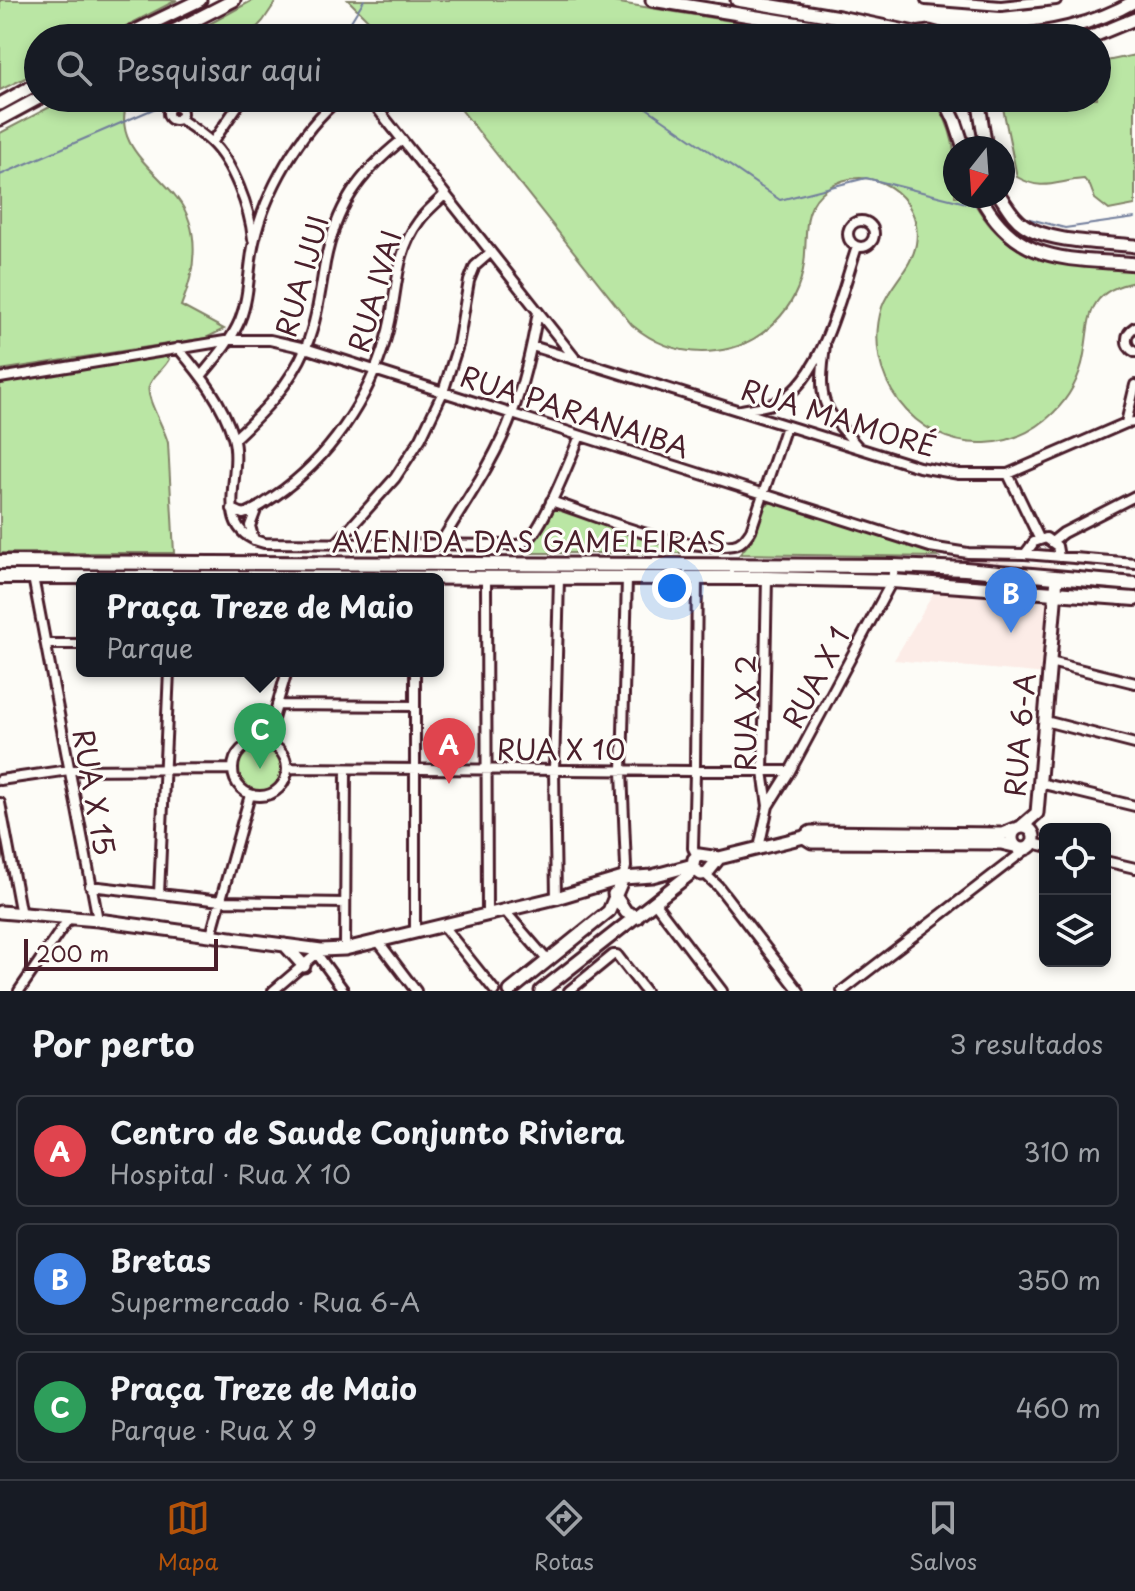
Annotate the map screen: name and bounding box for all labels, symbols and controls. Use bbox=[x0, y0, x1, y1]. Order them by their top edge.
search box bbox=[24, 24, 1111, 112]
icon: search bbox=[52, 46, 96, 90]
text: Pesquisar aqui bbox=[116, 46, 322, 91]
north arrow bbox=[943, 136, 1015, 208]
street label: RUA IJUI bbox=[263, 210, 339, 342]
street label: RUA IVAI bbox=[336, 225, 412, 357]
street label: RUA PARANAIBA bbox=[455, 354, 695, 468]
street label: RUA MAMORÉ bbox=[736, 367, 942, 467]
street label: AVENIDA DAS GAMELEIRAS bbox=[332, 519, 726, 562]
pin: B bbox=[985, 567, 1037, 633]
your location bbox=[652, 568, 692, 608]
popup bbox=[76, 573, 444, 677]
text: Praça Treze de Maio bbox=[107, 583, 413, 628]
street label: RUA X 1 bbox=[770, 619, 860, 735]
text: Parque bbox=[107, 628, 193, 667]
street label: RUA X 2 bbox=[723, 655, 766, 771]
street label: RUA 6-A bbox=[992, 671, 1046, 799]
pin: C bbox=[234, 703, 286, 769]
pin: A bbox=[423, 718, 475, 784]
street label: RUA X 15 bbox=[63, 725, 127, 859]
street label: RUA X 10 bbox=[497, 727, 625, 770]
map controls bbox=[1039, 823, 1111, 967]
button: locate bbox=[1039, 823, 1111, 895]
button: layers bbox=[1039, 895, 1111, 967]
scale bar bbox=[24, 935, 218, 971]
text: 200 m bbox=[36, 936, 109, 969]
text: Por perto bbox=[32, 1017, 194, 1069]
text: 3 resultados bbox=[949, 1024, 1103, 1063]
text: Centro de Saude Conjunto Riviera bbox=[110, 1109, 625, 1154]
text: A bbox=[50, 1132, 70, 1171]
text: 310 m bbox=[1023, 1132, 1101, 1171]
text: Hospital · Rua X 10 bbox=[110, 1154, 351, 1193]
text: Bretas bbox=[110, 1237, 211, 1282]
text: B bbox=[51, 1260, 69, 1299]
text: 350 m bbox=[1017, 1260, 1101, 1299]
text: Supermercado · Rua 6-A bbox=[110, 1282, 420, 1321]
text: Praça Treze de Maio bbox=[110, 1365, 417, 1410]
text: C bbox=[50, 1388, 70, 1427]
text: 460 m bbox=[1016, 1388, 1101, 1427]
text: Parque · Rua X 9 bbox=[110, 1410, 317, 1449]
tab: Mapa bbox=[158, 1496, 218, 1577]
tab: Rotas bbox=[534, 1496, 594, 1577]
tab: Salvos bbox=[909, 1496, 977, 1577]

